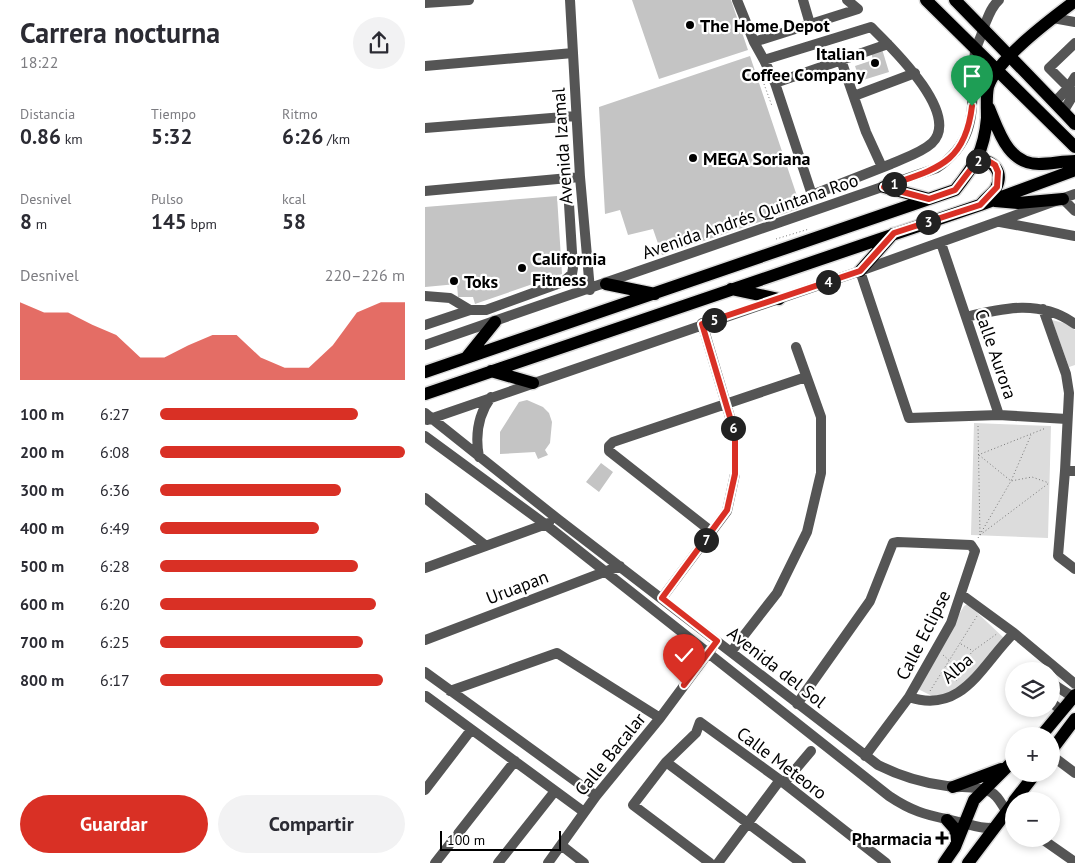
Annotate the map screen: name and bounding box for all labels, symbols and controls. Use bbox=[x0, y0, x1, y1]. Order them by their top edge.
text: Carrera nocturna bbox=[20, 14, 220, 51]
place label: The Home Depot bbox=[700, 14, 830, 37]
button: share bbox=[353, 17, 405, 69]
marker: The Home Depot bbox=[684, 19, 696, 31]
place label: Italian Coffee Company bbox=[742, 42, 865, 86]
text: 18:22 bbox=[20, 52, 58, 72]
pin bbox=[951, 55, 993, 106]
marker: Italian Coffee Company bbox=[869, 57, 881, 69]
icon: arrive bbox=[958, 62, 986, 90]
street label: Avenida Izamal bbox=[546, 86, 578, 205]
text: Distancia bbox=[20, 105, 75, 123]
text: Tiempo bbox=[151, 105, 196, 123]
text: Ritmo bbox=[282, 105, 318, 123]
text: 0.86 bbox=[20, 123, 61, 150]
text: 5:32 bbox=[151, 123, 192, 150]
text: 6:26 bbox=[282, 123, 323, 150]
text: km bbox=[61, 130, 83, 148]
text: /km bbox=[323, 130, 350, 148]
place label: MEGA Soriana bbox=[703, 147, 811, 170]
pin: 2 bbox=[965, 148, 991, 174]
marker: MEGA Soriana bbox=[687, 152, 699, 164]
text: 2 bbox=[975, 152, 982, 170]
street label: Avenida Andrés Quintana Roo bbox=[639, 168, 861, 264]
pin: 1 bbox=[881, 172, 907, 196]
text: 1 bbox=[891, 175, 898, 193]
text: Desnivel bbox=[20, 190, 71, 208]
text: Pulso bbox=[151, 190, 183, 208]
text: kcal bbox=[282, 190, 306, 208]
text: 8 bbox=[20, 208, 32, 235]
text: 145 bbox=[151, 208, 187, 235]
text: 58 bbox=[282, 208, 306, 235]
pin: 3 bbox=[915, 210, 941, 234]
text: 3 bbox=[925, 213, 932, 231]
text: m bbox=[32, 215, 47, 233]
text: bpm bbox=[187, 215, 217, 233]
place label: California Fitness bbox=[532, 247, 606, 291]
marker: California Fitness bbox=[516, 262, 528, 274]
text: Desnivel bbox=[20, 265, 79, 285]
text: 220–226 m bbox=[325, 265, 405, 285]
place label: Toks bbox=[464, 270, 498, 293]
pin: 4 bbox=[815, 270, 841, 294]
text: 4 bbox=[825, 273, 832, 291]
marker: Toks bbox=[448, 275, 460, 287]
street label: Calle Aurora bbox=[970, 306, 1022, 402]
pin: 5 bbox=[701, 308, 727, 332]
text: 5 bbox=[711, 311, 718, 329]
text: 100 m bbox=[20, 404, 64, 424]
text: 6:27 bbox=[100, 404, 130, 424]
pin: 6 bbox=[721, 416, 745, 440]
text: 6 bbox=[730, 419, 737, 437]
text: 200 m bbox=[20, 442, 64, 462]
text: 6:08 bbox=[100, 442, 130, 462]
text: 300 m bbox=[20, 480, 64, 500]
text: 6:36 bbox=[100, 480, 130, 500]
text: 400 m bbox=[20, 518, 64, 538]
text: 6:49 bbox=[100, 518, 130, 538]
pin: 7 bbox=[693, 528, 719, 552]
text: 7 bbox=[703, 531, 710, 549]
text: 500 m bbox=[20, 556, 64, 576]
text: 6:28 bbox=[100, 556, 130, 576]
street label: Uruapan bbox=[483, 565, 551, 609]
street label: Calle Eclipse bbox=[891, 586, 955, 684]
text: 600 m bbox=[20, 594, 64, 614]
text: 6:20 bbox=[100, 594, 130, 614]
street label: Avenida del Sol bbox=[723, 621, 832, 713]
text: 700 m bbox=[20, 632, 64, 652]
text: 6:25 bbox=[100, 632, 130, 652]
pin bbox=[663, 634, 705, 685]
icon: check bbox=[670, 641, 698, 669]
street label: Alba bbox=[936, 648, 978, 688]
map controls bbox=[1005, 662, 1060, 847]
button: layers bbox=[1005, 662, 1060, 717]
text: 800 m bbox=[20, 670, 64, 690]
text: 6:17 bbox=[100, 670, 130, 690]
street label: Calle Bacalar bbox=[570, 708, 650, 800]
street label: Calle Meteoro bbox=[732, 722, 832, 804]
button: + bbox=[1005, 727, 1060, 782]
button: − bbox=[1005, 792, 1060, 847]
button: Guardar bbox=[20, 795, 208, 853]
button: Compartir bbox=[218, 795, 405, 853]
place label: Pharmacia bbox=[852, 827, 932, 850]
scale bar bbox=[440, 828, 561, 851]
text: 100 m bbox=[447, 831, 485, 849]
marker: Pharmacia bbox=[936, 832, 948, 844]

